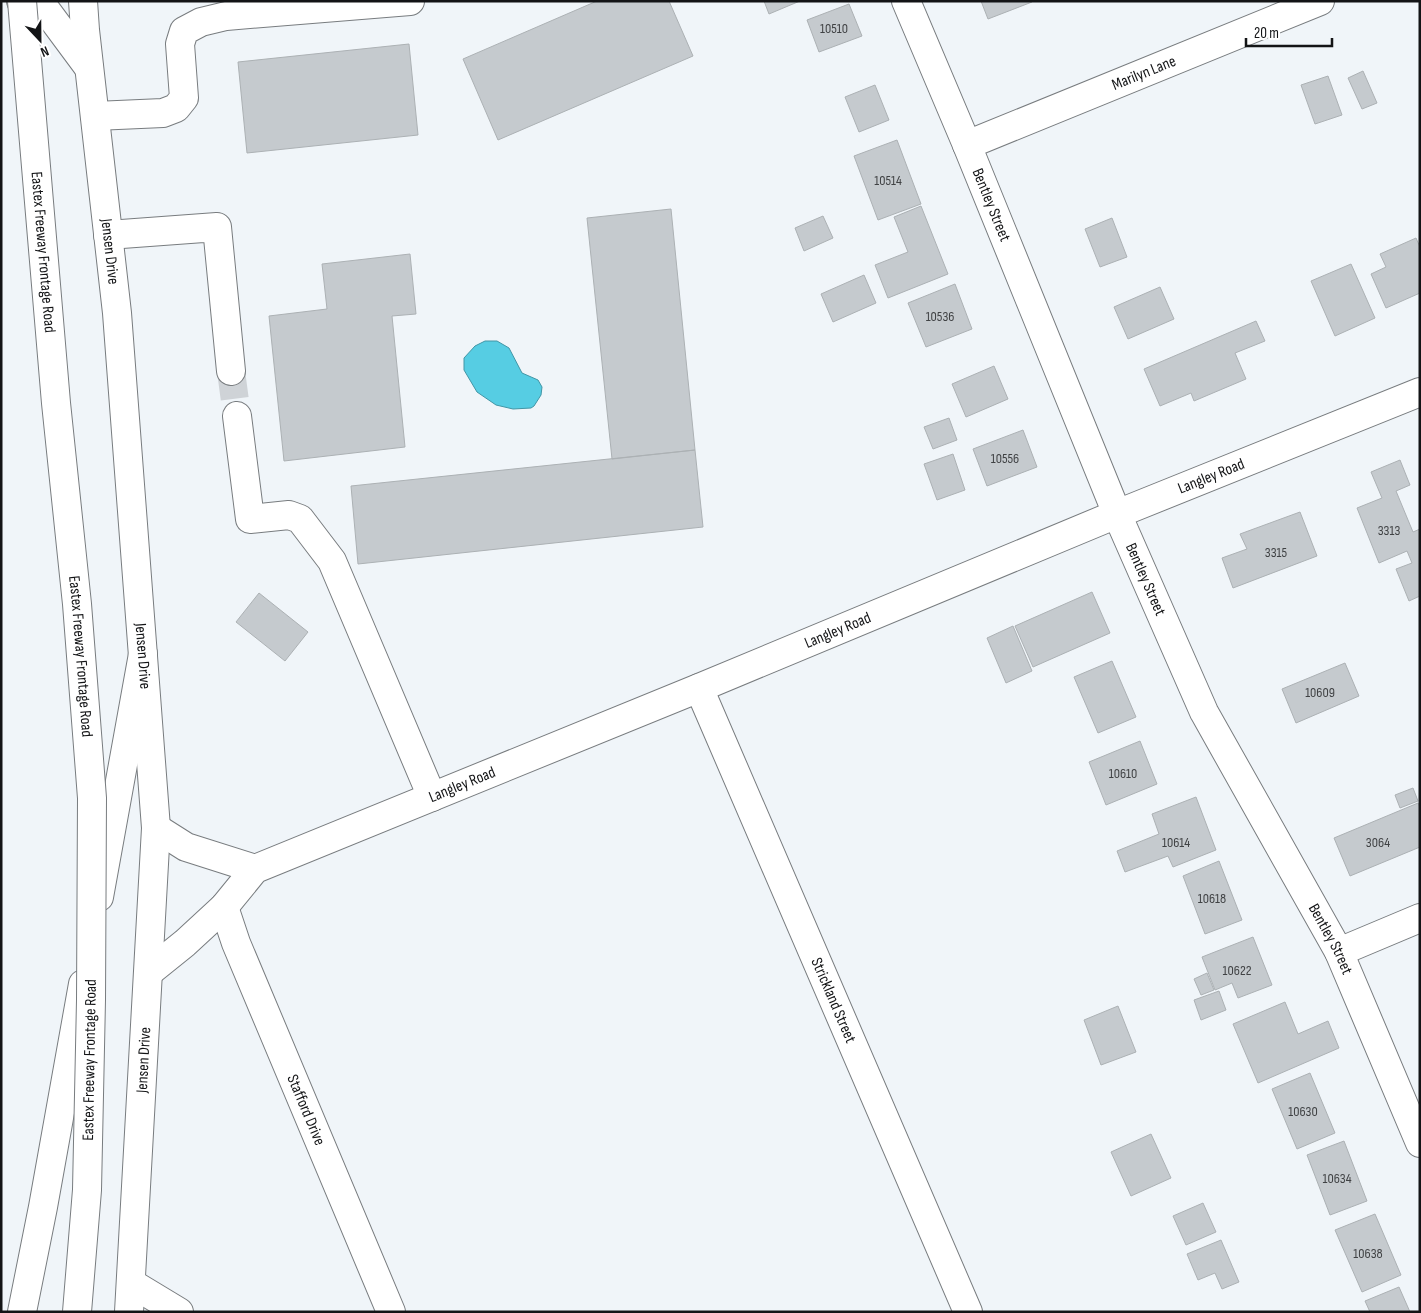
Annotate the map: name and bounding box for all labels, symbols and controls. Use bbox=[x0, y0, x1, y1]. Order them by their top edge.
north arrow bbox=[15, 15, 65, 65]
scale bar bbox=[1246, 15, 1332, 47]
house number: 10510 bbox=[820, 20, 848, 37]
text: 20 m bbox=[1254, 24, 1279, 43]
text: N bbox=[38, 42, 51, 61]
street label: Marilyn Lane bbox=[1109, 51, 1179, 94]
street label: Bentley Street bbox=[968, 165, 1015, 244]
street label: Eastex Freeway Frontage Road bbox=[27, 171, 60, 333]
house number: 10514 bbox=[874, 172, 902, 189]
street label: Jensen Drive bbox=[97, 217, 123, 285]
house number: 10536 bbox=[926, 308, 954, 325]
house number: 10556 bbox=[991, 450, 1019, 467]
street label: Langley Road bbox=[1175, 454, 1247, 498]
house number: 3313 bbox=[1378, 522, 1400, 539]
street label: Bentley Street bbox=[1121, 540, 1170, 619]
house number: 3315 bbox=[1265, 544, 1288, 561]
street label: Eastex Freeway Frontage Road bbox=[65, 575, 97, 738]
street label: Langley Road bbox=[802, 608, 874, 653]
street label: Jensen Drive bbox=[131, 621, 155, 690]
house number: 10609 bbox=[1305, 684, 1335, 701]
street label: Langley Road bbox=[426, 763, 498, 807]
house number: 10610 bbox=[1109, 765, 1137, 782]
house number: 10614 bbox=[1162, 834, 1190, 851]
house number: 3064 bbox=[1366, 834, 1390, 851]
house number: 10618 bbox=[1198, 890, 1226, 907]
street label: Bentley Street bbox=[1304, 900, 1357, 977]
street label: Strickland Street bbox=[807, 955, 860, 1046]
house number: 10622 bbox=[1223, 962, 1252, 979]
street label: Eastex Freeway Frontage Road bbox=[79, 979, 101, 1141]
street label: Jensen Drive bbox=[133, 1027, 155, 1094]
street label: Stafford Drive bbox=[283, 1072, 329, 1148]
house number: 10630 bbox=[1288, 1103, 1318, 1120]
house number: 10634 bbox=[1322, 1170, 1352, 1187]
house number: 10638 bbox=[1353, 1245, 1383, 1262]

